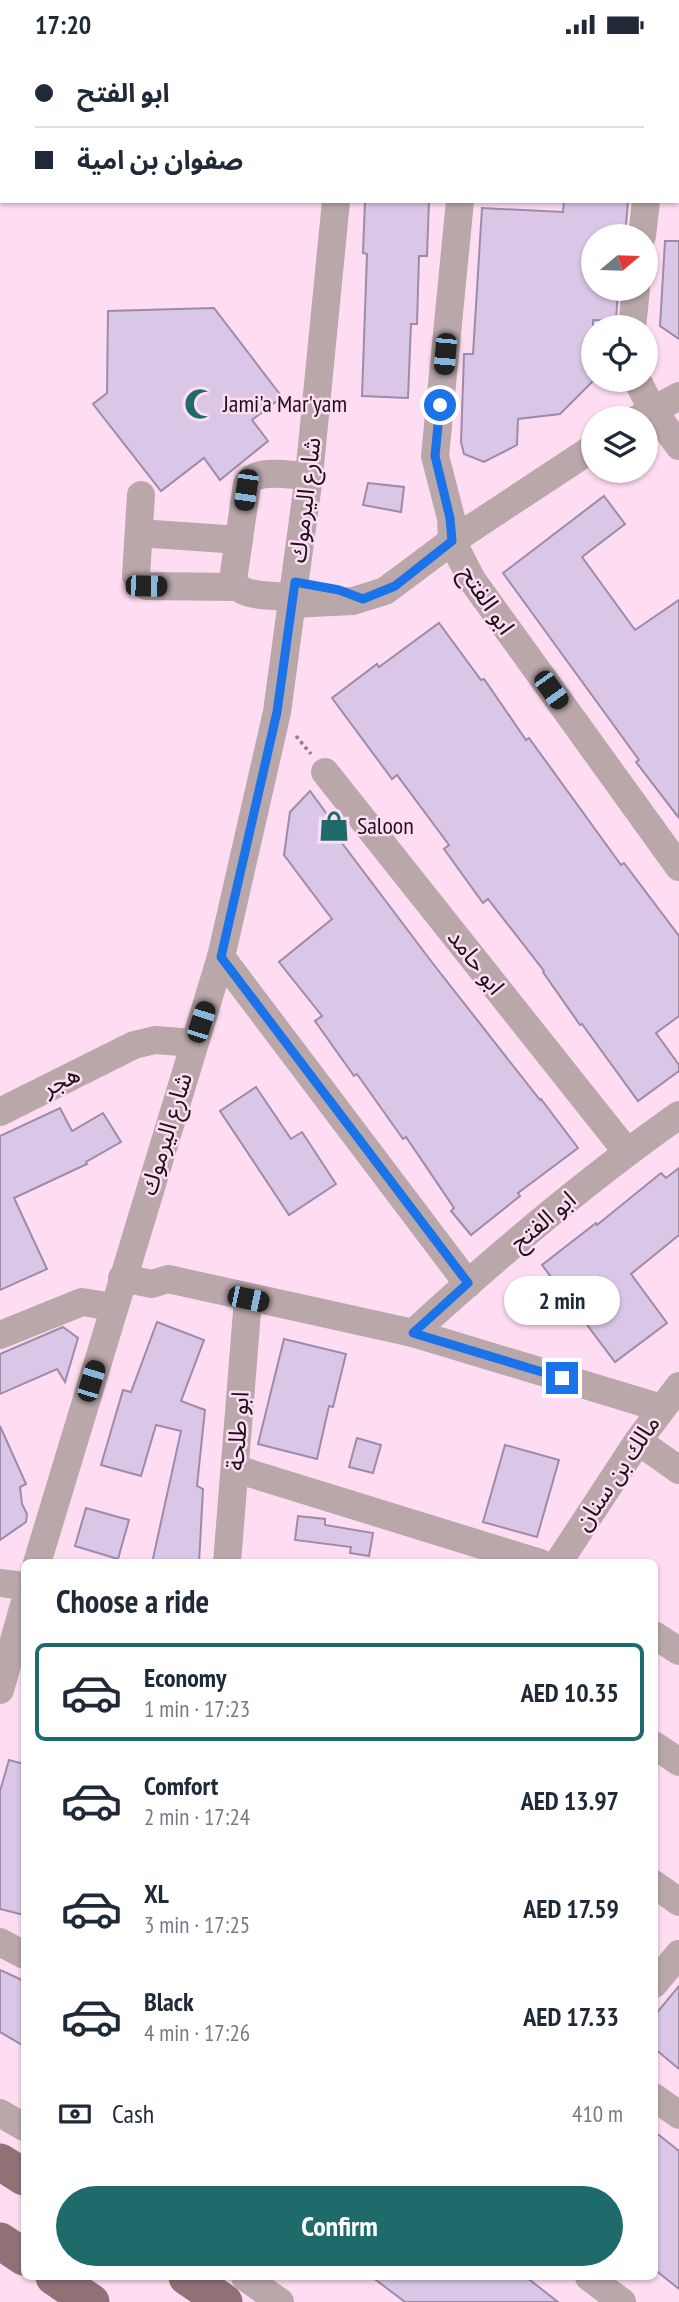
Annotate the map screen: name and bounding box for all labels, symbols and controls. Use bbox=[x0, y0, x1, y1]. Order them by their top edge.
text: 17:20 bbox=[35, 8, 91, 41]
text: ابو الفتح bbox=[77, 76, 170, 109]
text: صفوان بن امية bbox=[77, 143, 243, 176]
north arrow bbox=[581, 224, 658, 301]
map controls bbox=[581, 224, 658, 483]
button: locate bbox=[581, 315, 658, 392]
car bbox=[433, 332, 458, 376]
mosque icon: Jami'a Mar'yam bbox=[183, 387, 217, 421]
place label: Jami'a Mar'yam bbox=[222, 388, 347, 419]
route start bbox=[424, 389, 456, 421]
button: layers bbox=[581, 406, 658, 483]
street label: شارع اليرموك bbox=[281, 435, 330, 565]
car bbox=[233, 468, 260, 512]
street label: ابو الفتح bbox=[451, 559, 522, 641]
car bbox=[125, 575, 168, 597]
car bbox=[531, 667, 572, 713]
shop icon: Saloon bbox=[317, 809, 351, 843]
place label: Saloon bbox=[357, 810, 414, 841]
street label: ابو حامد bbox=[441, 923, 512, 1001]
car bbox=[185, 999, 218, 1045]
street label: هجر bbox=[36, 1058, 85, 1104]
street label: شارع اليرموك bbox=[132, 1069, 201, 1199]
street label: ابو الفتح bbox=[503, 1184, 583, 1259]
callout: 2 min bbox=[504, 1277, 620, 1325]
car bbox=[226, 1284, 271, 1314]
text: 2 min bbox=[539, 1286, 585, 1315]
car bbox=[75, 1358, 108, 1404]
route end bbox=[546, 1362, 578, 1394]
street label: ابو طلحة bbox=[219, 1390, 256, 1471]
street label: مالك بن سنان bbox=[567, 1409, 667, 1536]
text: Choose a ride bbox=[56, 1580, 209, 1622]
icon: car bbox=[60, 1661, 123, 1724]
text: Economy bbox=[144, 1661, 226, 1694]
text: AED 10.35 bbox=[521, 1676, 619, 1709]
text: 1 min · 17:23 bbox=[144, 1694, 250, 1723]
icon: car bbox=[60, 1769, 123, 1832]
text: Comfort bbox=[144, 1769, 218, 1802]
text: AED 13.97 bbox=[521, 1784, 619, 1817]
text: 2 min · 17:24 bbox=[144, 1802, 250, 1831]
icon: car bbox=[60, 1877, 123, 1940]
text: XL bbox=[144, 1877, 169, 1910]
text: AED 17.59 bbox=[523, 1892, 619, 1925]
text: 3 min · 17:25 bbox=[144, 1910, 250, 1939]
icon: car bbox=[60, 1985, 123, 2048]
text: Black bbox=[144, 1985, 194, 2018]
text: AED 17.33 bbox=[523, 2000, 619, 2033]
text: 4 min · 17:26 bbox=[144, 2018, 250, 2047]
icon: cash bbox=[56, 2095, 94, 2133]
text: Cash bbox=[112, 2097, 154, 2130]
text: 410 m bbox=[572, 2099, 623, 2128]
button: Confirm bbox=[56, 2186, 623, 2266]

